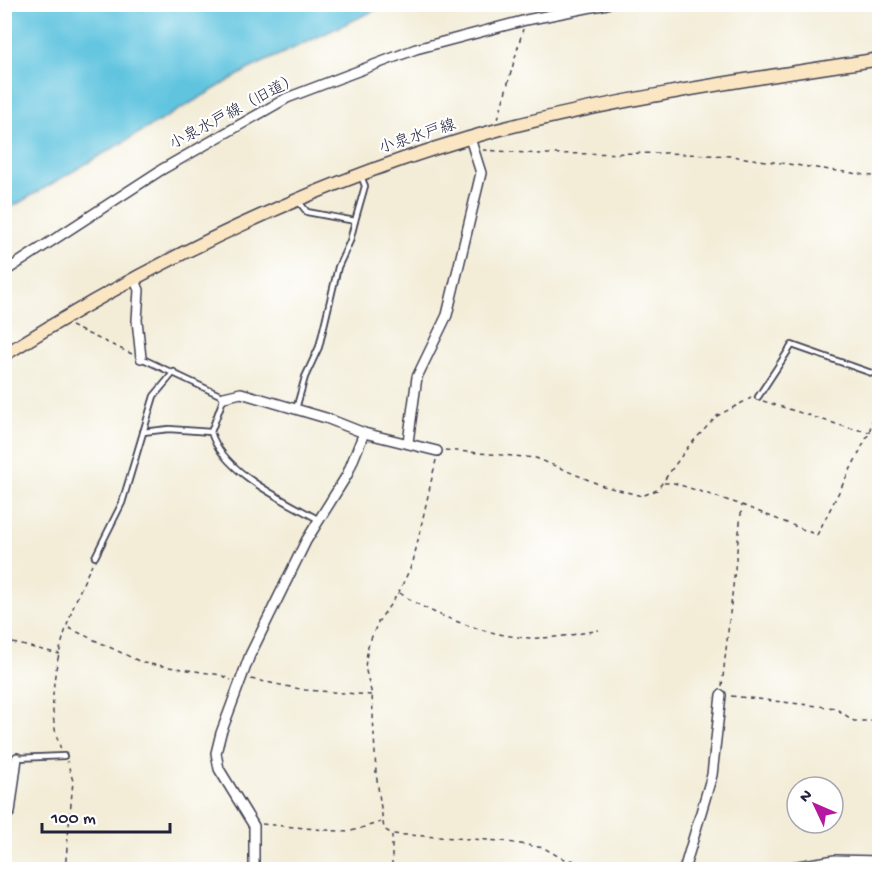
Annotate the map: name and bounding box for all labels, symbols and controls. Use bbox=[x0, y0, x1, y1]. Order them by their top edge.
street label: 小泉水戸線（旧道） bbox=[166, 69, 303, 155]
street label: 小泉水戸線 bbox=[376, 115, 459, 159]
north arrow bbox=[785, 775, 845, 835]
text: N bbox=[796, 786, 818, 807]
scale bar bbox=[42, 796, 170, 834]
text: 100 m bbox=[50, 809, 96, 830]

